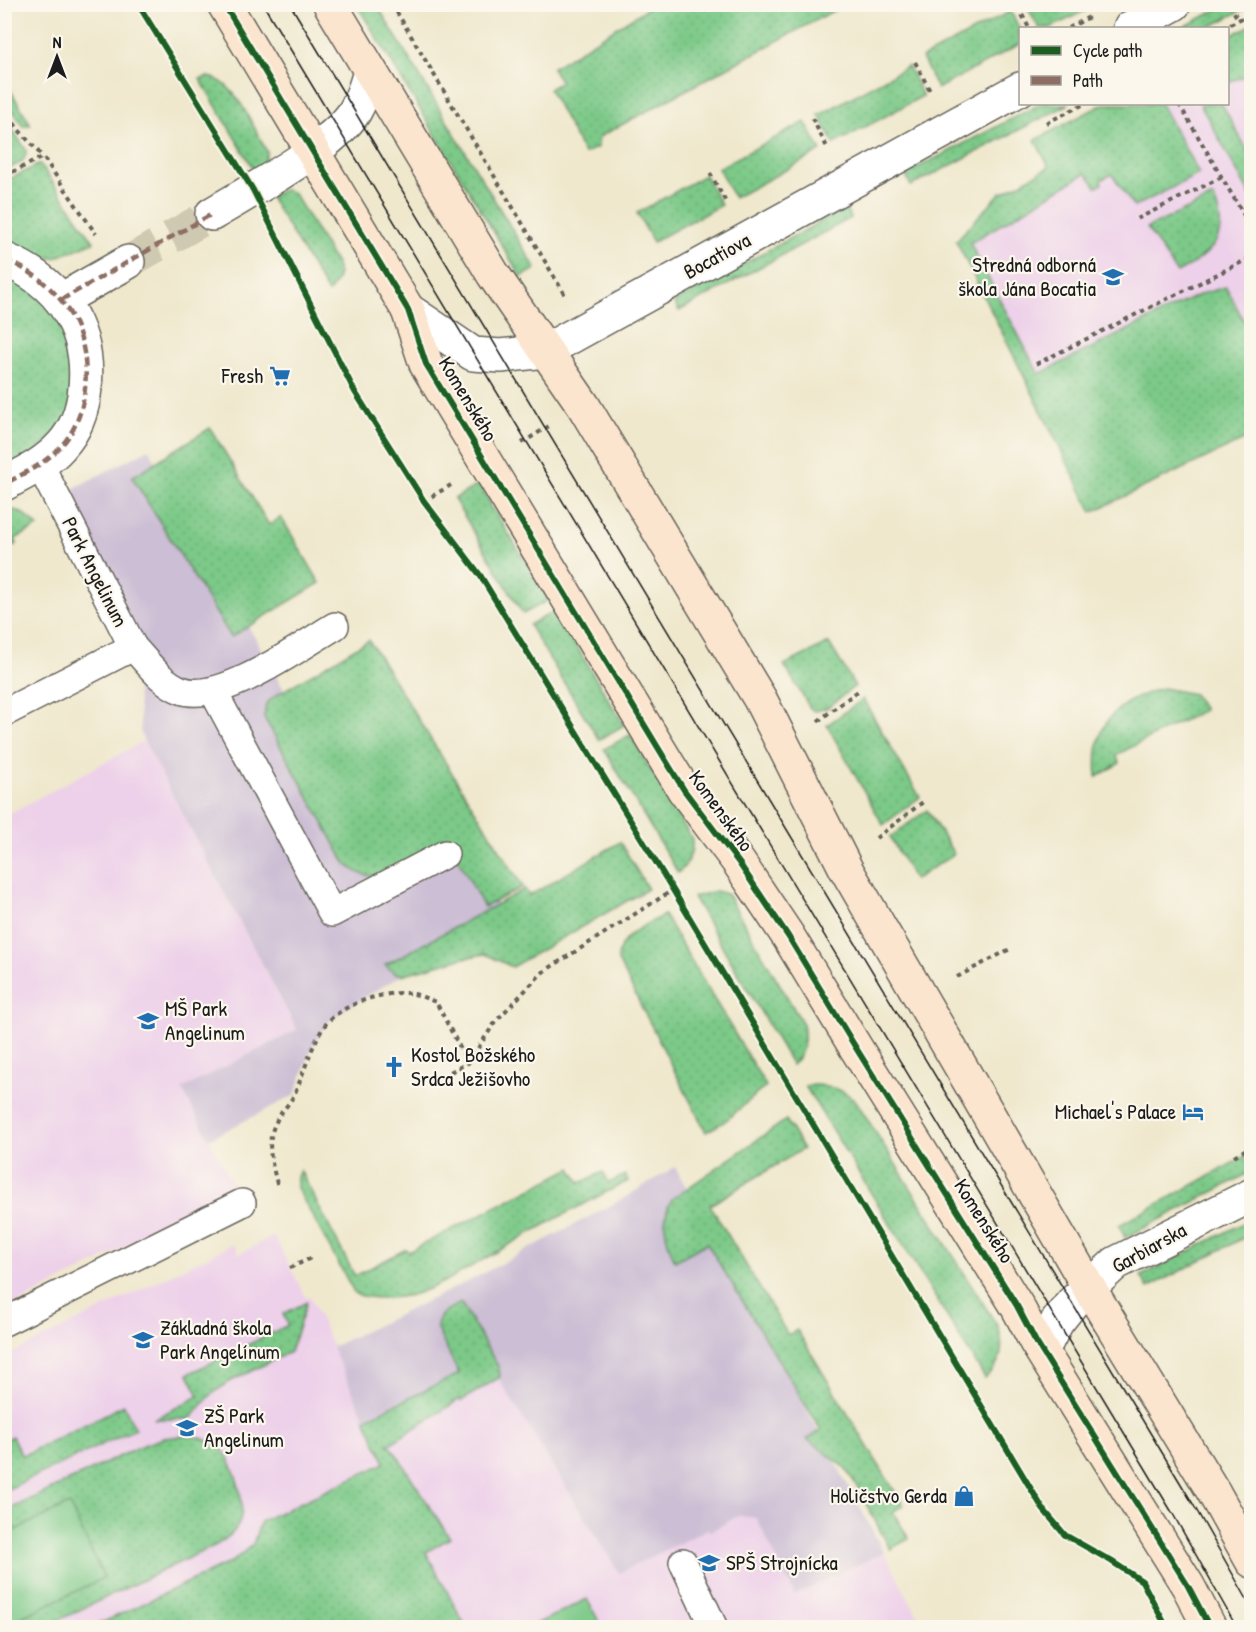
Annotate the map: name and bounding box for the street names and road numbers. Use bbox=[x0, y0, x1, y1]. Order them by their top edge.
street label: Bocatiova bbox=[678, 225, 755, 286]
street label: Komenského bbox=[432, 351, 505, 447]
street label: Park Angelinum bbox=[55, 512, 136, 632]
street label: Komenského bbox=[682, 764, 761, 857]
street label: Komenského bbox=[947, 1173, 1022, 1268]
street label: Garbiarska bbox=[1106, 1215, 1191, 1280]

